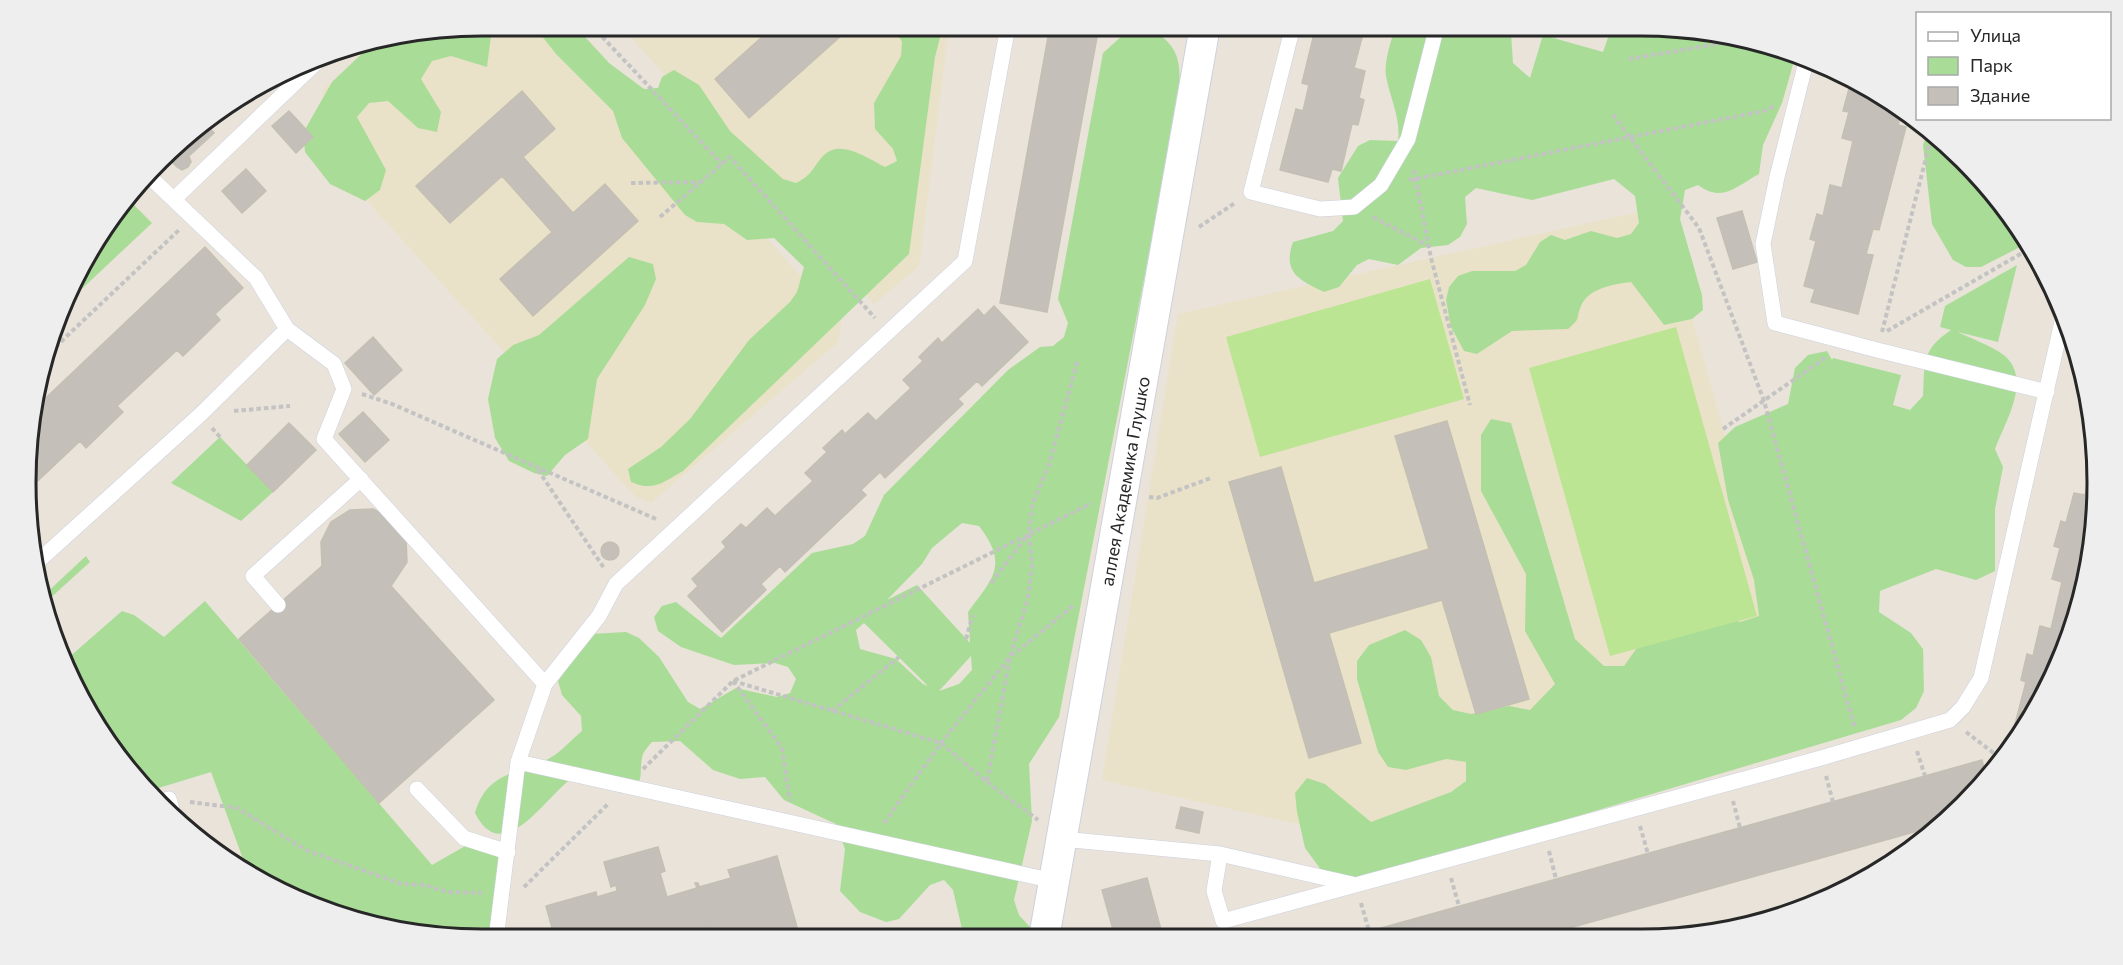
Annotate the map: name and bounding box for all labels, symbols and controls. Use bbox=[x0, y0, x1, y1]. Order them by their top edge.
legend bbox=[1916, 12, 2111, 120]
text: Улица bbox=[1970, 24, 2021, 46]
text: Парк bbox=[1970, 54, 2013, 76]
text: Здание bbox=[1970, 84, 2030, 106]
street label: аллея Академика Глушко bbox=[1095, 374, 1154, 588]

